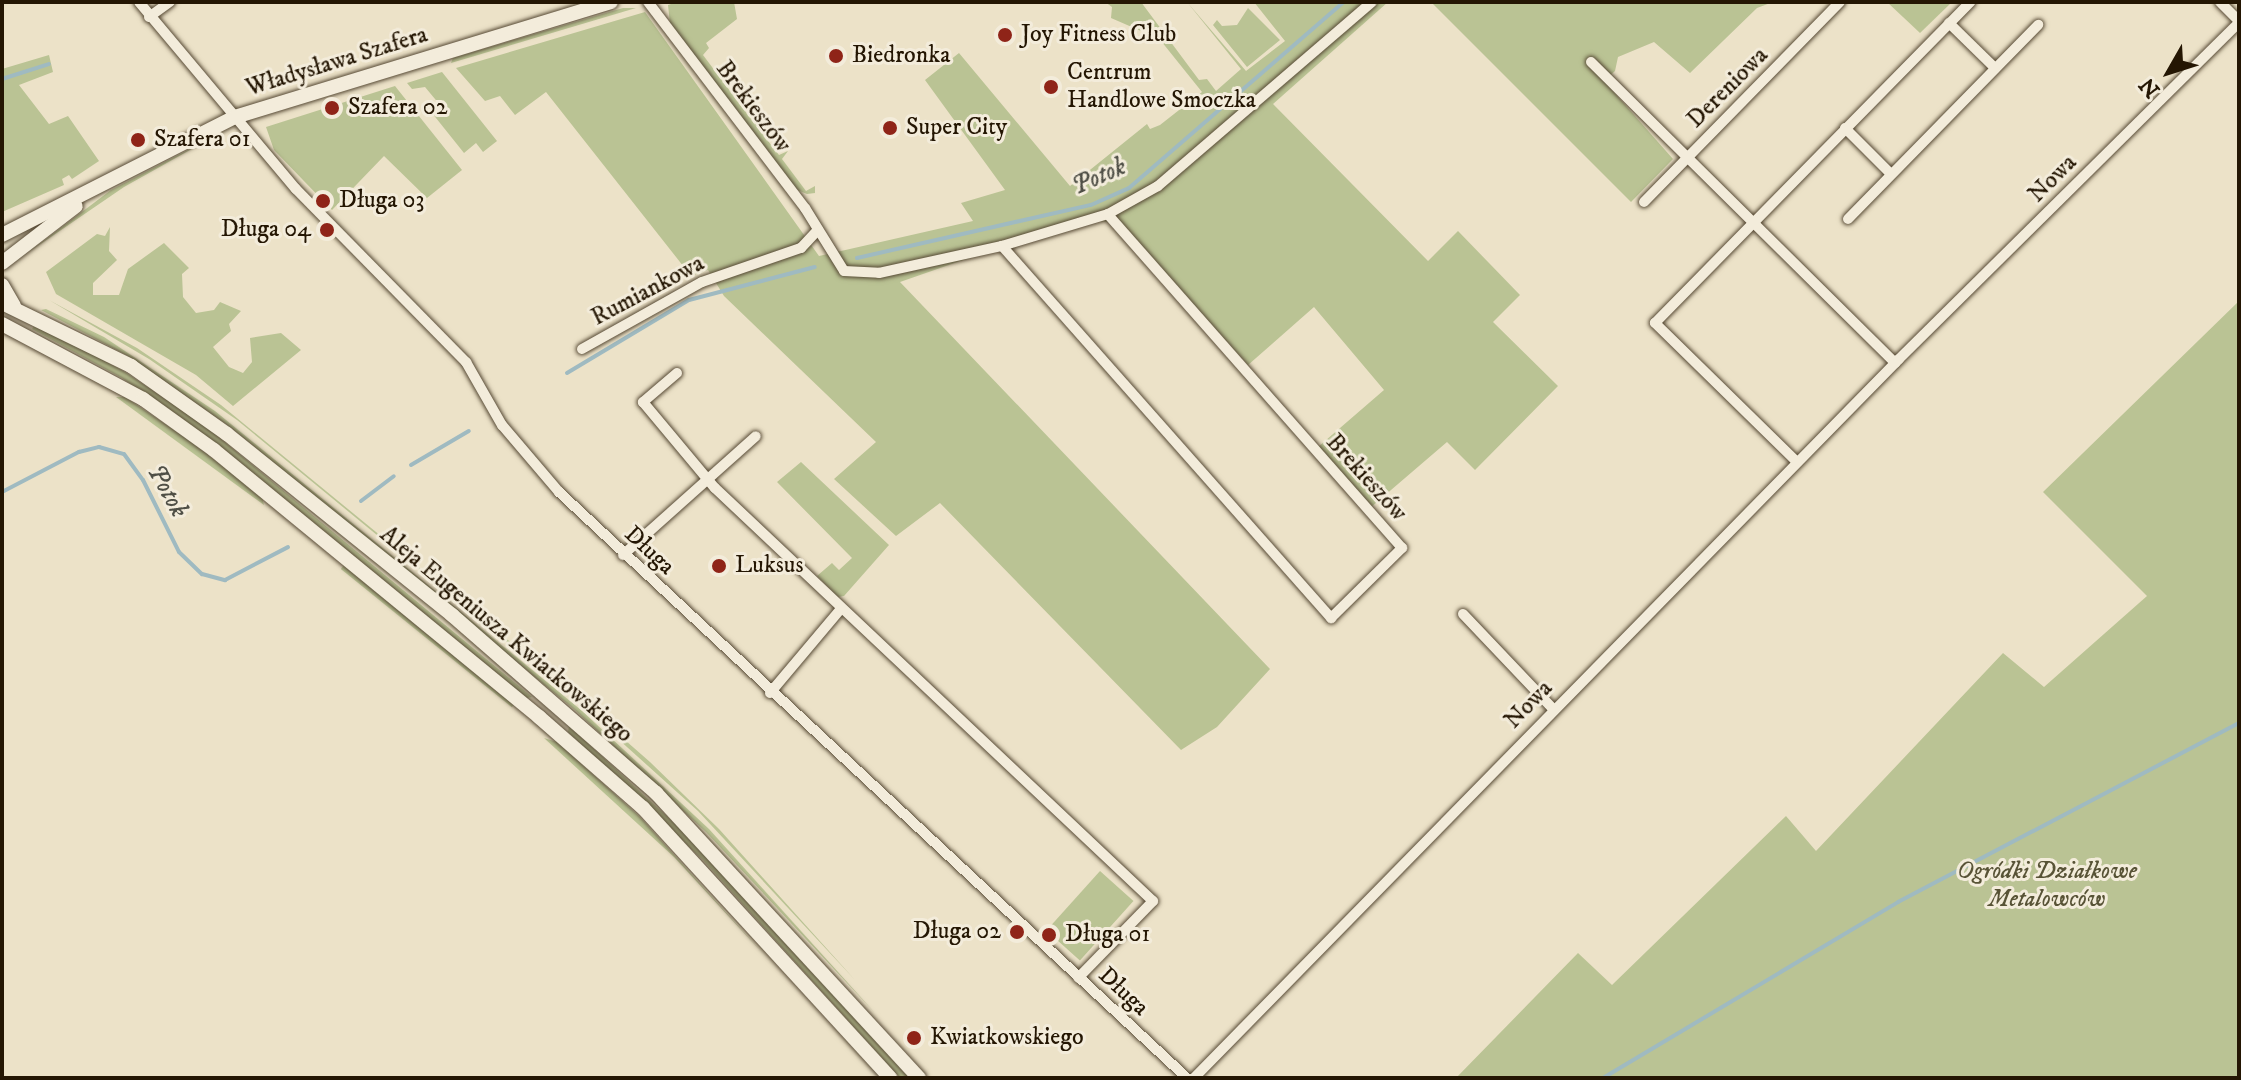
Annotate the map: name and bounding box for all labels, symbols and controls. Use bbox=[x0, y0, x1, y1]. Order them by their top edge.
street label: Władysława Szafera bbox=[243, 21, 431, 103]
place label: Joy Fitness Club bbox=[1021, 21, 1176, 49]
marker: Joy Fitness Club bbox=[996, 26, 1014, 44]
north arrow bbox=[2129, 32, 2209, 112]
place label: Biedronka bbox=[852, 42, 950, 70]
street label: Dereniowa bbox=[1682, 42, 1774, 134]
marker: Biedronka bbox=[827, 47, 845, 65]
street label: Brekieszów bbox=[709, 55, 797, 159]
place label: Centrum Handlowe Smoczka bbox=[1067, 59, 1256, 115]
text: N bbox=[2134, 72, 2166, 103]
marker: Centrum Handlowe Smoczka bbox=[1042, 78, 1060, 96]
place label: Szafera 02 bbox=[348, 94, 448, 122]
marker: Szafera 02 bbox=[323, 99, 341, 117]
place label: Super City bbox=[906, 114, 1007, 142]
marker: Super City bbox=[881, 119, 899, 137]
place label: Szafera 01 bbox=[154, 126, 250, 154]
marker: Szafera 01 bbox=[129, 131, 147, 149]
street label: Nowa bbox=[2023, 149, 2083, 209]
water label: Potok bbox=[1067, 151, 1131, 203]
place label: Długa 03 bbox=[339, 187, 424, 215]
marker: Długa 03 bbox=[314, 192, 332, 210]
place label: Długa 04 bbox=[221, 216, 311, 244]
marker: Długa 04 bbox=[318, 221, 336, 239]
street label: Rumiankowa bbox=[587, 249, 709, 333]
street label: Brekieszów bbox=[1319, 428, 1413, 528]
water label: Potok bbox=[140, 459, 194, 523]
street label: Aleja Eugeniusza Kwiatkowskiego bbox=[374, 521, 638, 749]
street label: Długa bbox=[618, 521, 680, 581]
place label: Luksus bbox=[735, 552, 803, 580]
marker: Luksus bbox=[710, 557, 728, 575]
street label: Nowa bbox=[1499, 675, 1559, 735]
park label: Ogródki Działkowe Metalowców bbox=[1957, 858, 2137, 914]
place label: Długa 02 bbox=[913, 918, 1001, 946]
place label: Długa 01 bbox=[1065, 921, 1150, 949]
marker: Długa 02 bbox=[1008, 923, 1026, 941]
marker: Długa 01 bbox=[1040, 926, 1058, 944]
street label: Długa bbox=[1092, 962, 1154, 1022]
place label: Kwiatkowskiego bbox=[930, 1024, 1084, 1052]
marker: Kwiatkowskiego bbox=[905, 1029, 923, 1047]

